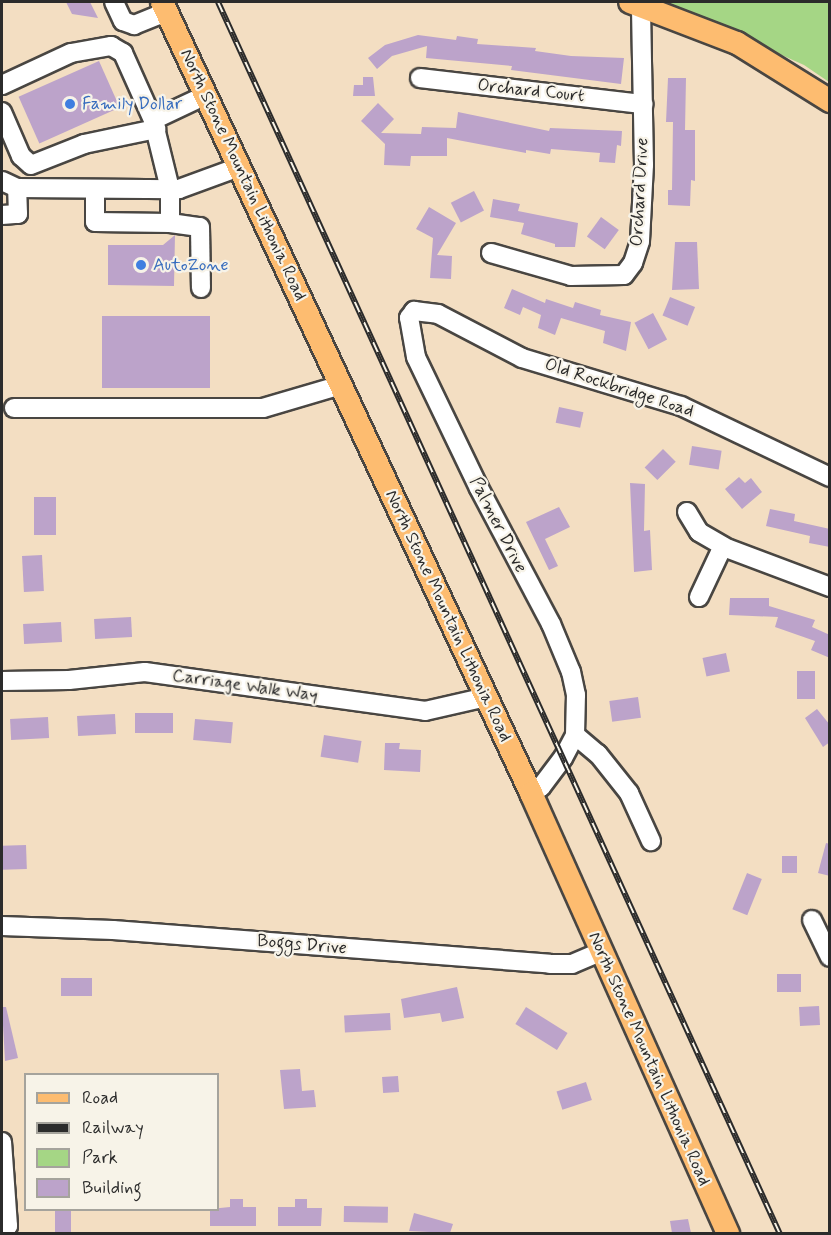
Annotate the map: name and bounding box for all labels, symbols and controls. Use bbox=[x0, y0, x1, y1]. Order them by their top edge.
street label: North Stone Mountain Lithonia Road bbox=[175, 45, 311, 305]
street label: Orchard Court bbox=[475, 74, 587, 108]
place label: Family Dollar bbox=[82, 93, 183, 115]
marker: Family Dollar bbox=[63, 97, 77, 111]
street label: Orchard Drive bbox=[626, 138, 654, 246]
place label: AutoZone bbox=[153, 254, 229, 276]
marker: AutoZone bbox=[134, 258, 148, 272]
street label: Old Rockbridge Road bbox=[543, 354, 695, 422]
street label: Palmer Drive bbox=[465, 474, 531, 576]
street label: North Stone Mountain Lithonia Road bbox=[380, 486, 516, 746]
street label: Carriage Walk Way bbox=[168, 665, 322, 707]
street label: North Stone Mountain Lithonia Road bbox=[583, 928, 715, 1190]
street label: Boggs Drive bbox=[257, 930, 347, 960]
legend bbox=[24, 1073, 219, 1211]
text: Road bbox=[82, 1086, 118, 1110]
text: Railway bbox=[82, 1116, 144, 1140]
text: Park bbox=[82, 1146, 118, 1170]
text: Building bbox=[82, 1176, 142, 1200]

